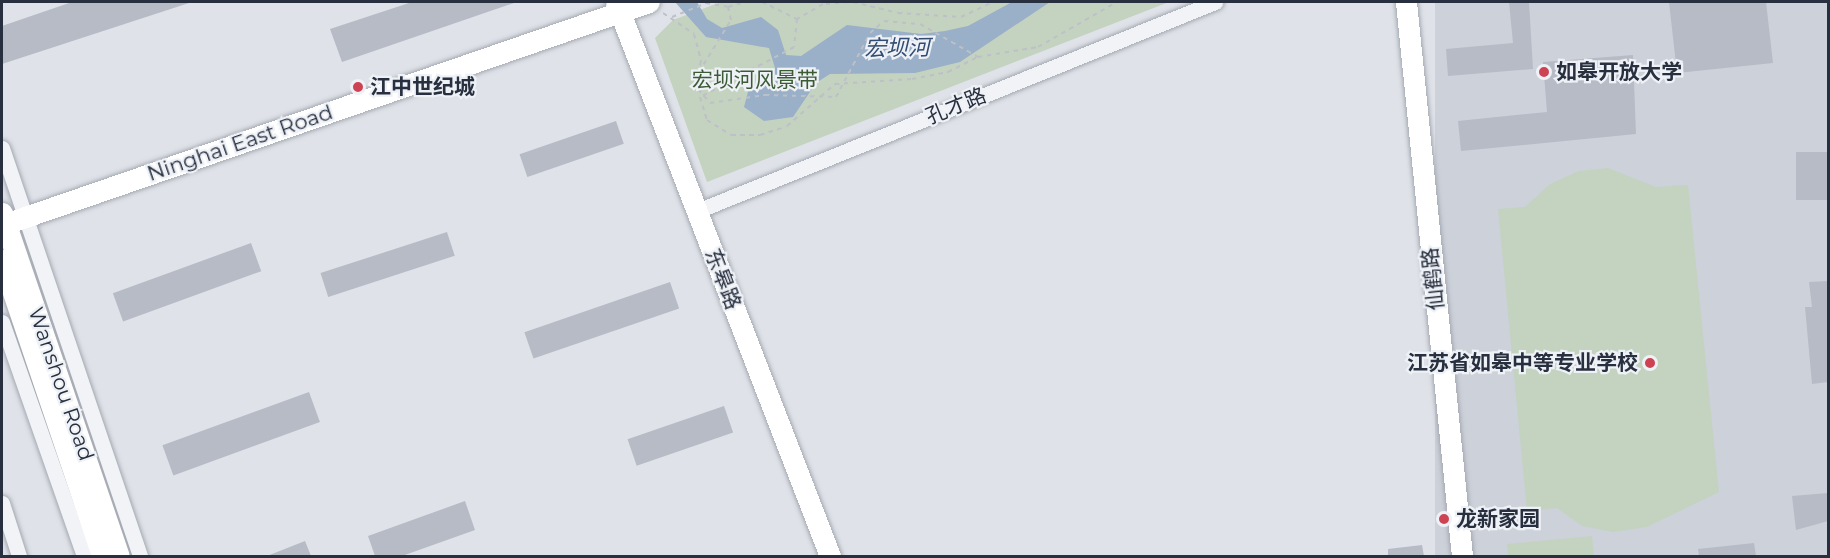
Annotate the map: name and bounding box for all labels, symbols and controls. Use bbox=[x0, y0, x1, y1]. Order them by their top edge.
water label: 宏坝河 bbox=[864, 34, 930, 62]
place label: 如皋开放大学 bbox=[1556, 59, 1682, 85]
marker: 如皋开放大学 bbox=[1537, 65, 1551, 79]
park label: 宏坝河风景带 bbox=[692, 67, 818, 93]
place label: 江中世纪城 bbox=[370, 74, 475, 100]
marker: 江中世纪城 bbox=[351, 80, 365, 94]
street label: 孔才路 bbox=[922, 83, 990, 129]
street label: Ninghai East Road bbox=[144, 99, 336, 187]
street label: 东皋路 bbox=[700, 245, 746, 313]
street label: 仙鹤路 bbox=[1417, 246, 1449, 312]
street label: Wanshou Road bbox=[23, 304, 99, 464]
place label: 江苏省如皋中等专业学校 bbox=[1407, 350, 1638, 376]
marker: 江苏省如皋中等专业学校 bbox=[1643, 356, 1657, 370]
place label: 龙新家园 bbox=[1456, 506, 1540, 532]
marker: 龙新家园 bbox=[1437, 512, 1451, 526]

